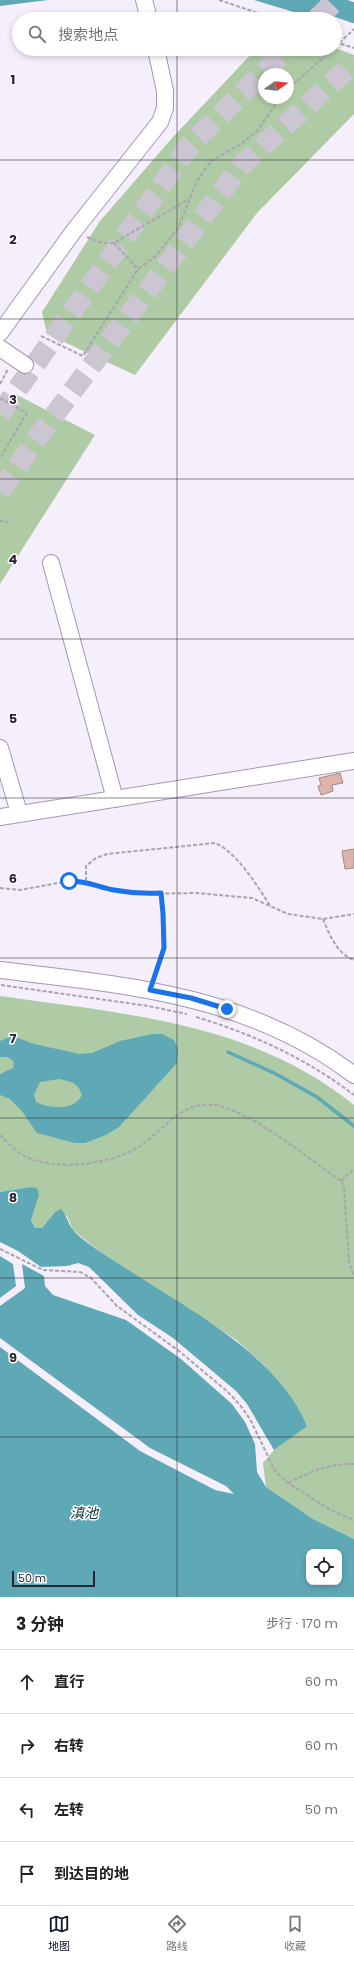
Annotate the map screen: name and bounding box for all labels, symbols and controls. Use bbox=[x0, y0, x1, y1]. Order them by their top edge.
search box bbox=[12, 12, 342, 56]
icon: search bbox=[26, 23, 48, 45]
text: 搜索地点 bbox=[58, 24, 118, 45]
north arrow bbox=[258, 68, 294, 104]
text: 1 bbox=[11, 70, 15, 89]
text: 2 bbox=[9, 230, 17, 249]
text: 3 bbox=[9, 390, 17, 409]
text: 4 bbox=[9, 550, 18, 569]
text: 5 bbox=[9, 709, 17, 728]
text: 6 bbox=[9, 869, 17, 888]
route start bbox=[60, 872, 78, 890]
route end bbox=[218, 1000, 236, 1018]
text: 7 bbox=[10, 1029, 17, 1048]
text: 8 bbox=[9, 1188, 17, 1207]
text: 9 bbox=[9, 1348, 17, 1367]
water label: 滇池 bbox=[70, 1503, 100, 1523]
map controls bbox=[306, 1549, 342, 1585]
button: locate bbox=[306, 1549, 342, 1585]
scale bar bbox=[12, 1569, 95, 1588]
text: 50 m bbox=[18, 1570, 46, 1586]
text: 3 分钟 bbox=[16, 1612, 64, 1636]
text: 步行 · 170 m bbox=[266, 1614, 338, 1633]
icon: ahead bbox=[16, 1671, 38, 1693]
text: 直行 bbox=[54, 1671, 84, 1692]
text: 60 m bbox=[305, 1672, 338, 1691]
icon: right bbox=[16, 1735, 38, 1757]
text: 右转 bbox=[54, 1735, 84, 1756]
text: 60 m bbox=[305, 1736, 338, 1755]
icon: left bbox=[16, 1799, 38, 1821]
text: 左转 bbox=[54, 1799, 84, 1820]
text: 50 m bbox=[305, 1800, 338, 1819]
icon: arrive bbox=[16, 1863, 38, 1885]
text: 到达目的地 bbox=[54, 1863, 129, 1884]
tab: 地图 bbox=[48, 1913, 70, 1955]
tab: 路线 bbox=[166, 1913, 188, 1955]
tab: 收藏 bbox=[284, 1913, 306, 1955]

